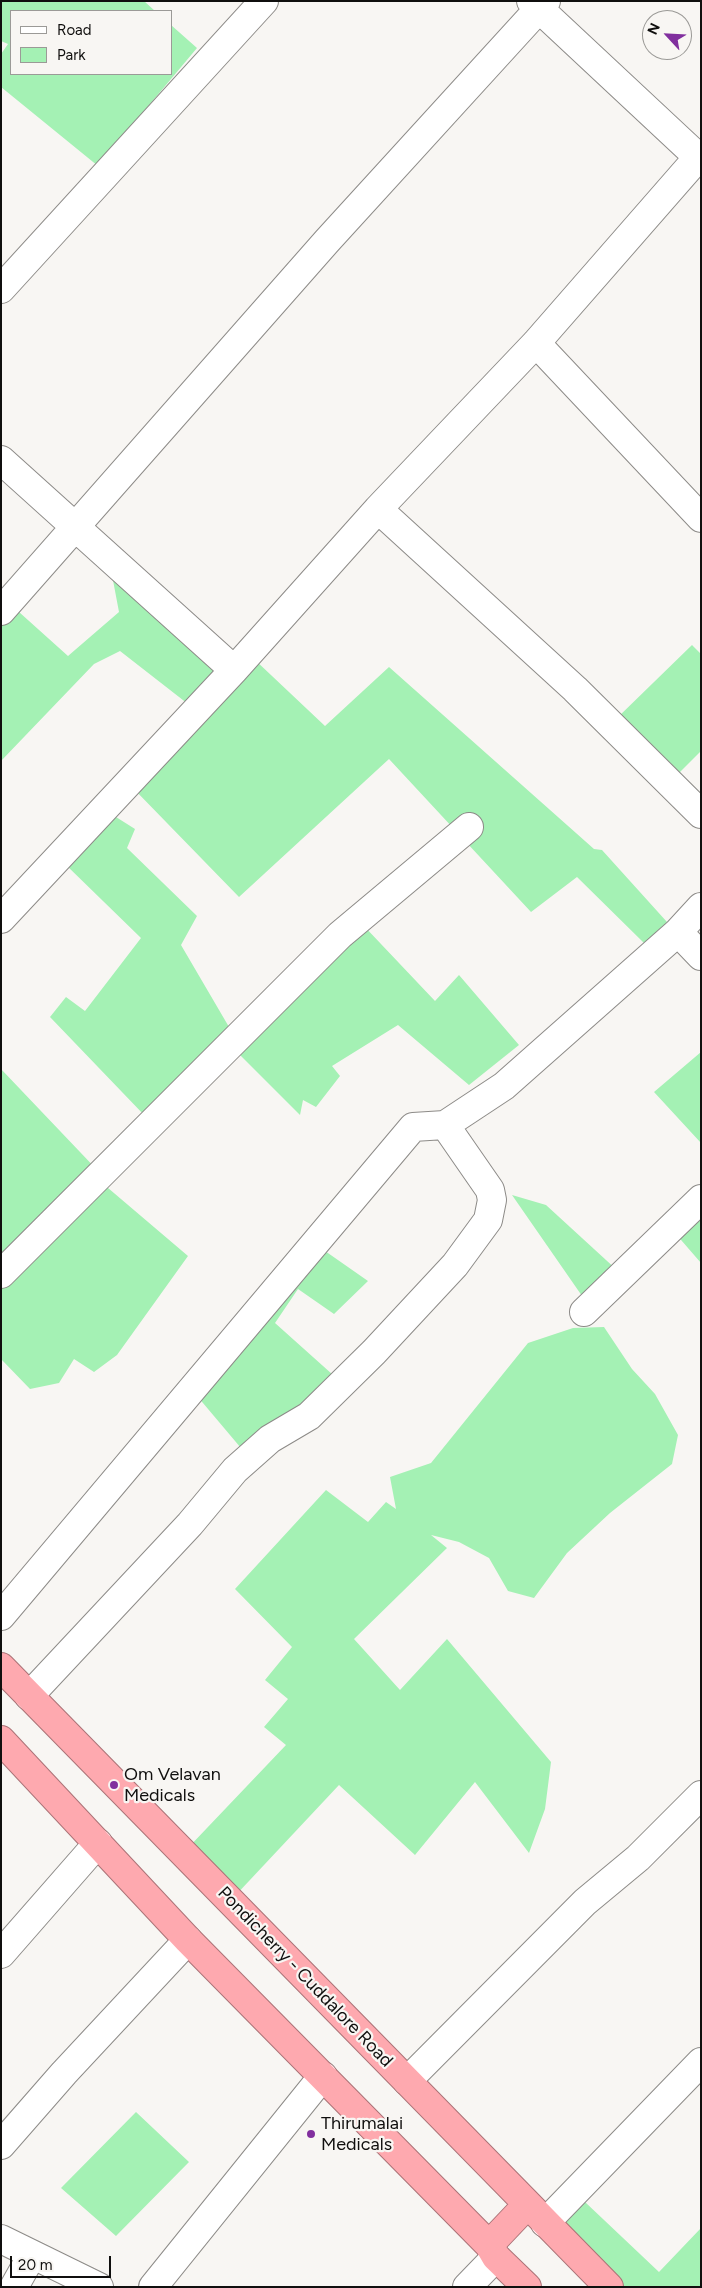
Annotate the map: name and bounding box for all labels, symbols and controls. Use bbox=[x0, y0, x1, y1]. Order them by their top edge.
legend bbox=[10, 10, 172, 75]
north arrow bbox=[642, 10, 692, 60]
text: N bbox=[644, 20, 664, 37]
text: Road bbox=[57, 21, 92, 39]
text: Park bbox=[57, 46, 86, 64]
place label: Om Velavan Medicals bbox=[124, 1764, 221, 1806]
marker: Om Velavan Medicals bbox=[108, 1779, 120, 1791]
street label: Pondicherry - Cuddalore Road bbox=[213, 1882, 397, 2072]
place label: Thirumalai Medicals bbox=[321, 2113, 403, 2156]
marker: Thirumalai Medicals bbox=[305, 2128, 317, 2140]
scale bar bbox=[12, 2246, 114, 2278]
text: 20 m bbox=[18, 2256, 52, 2274]

